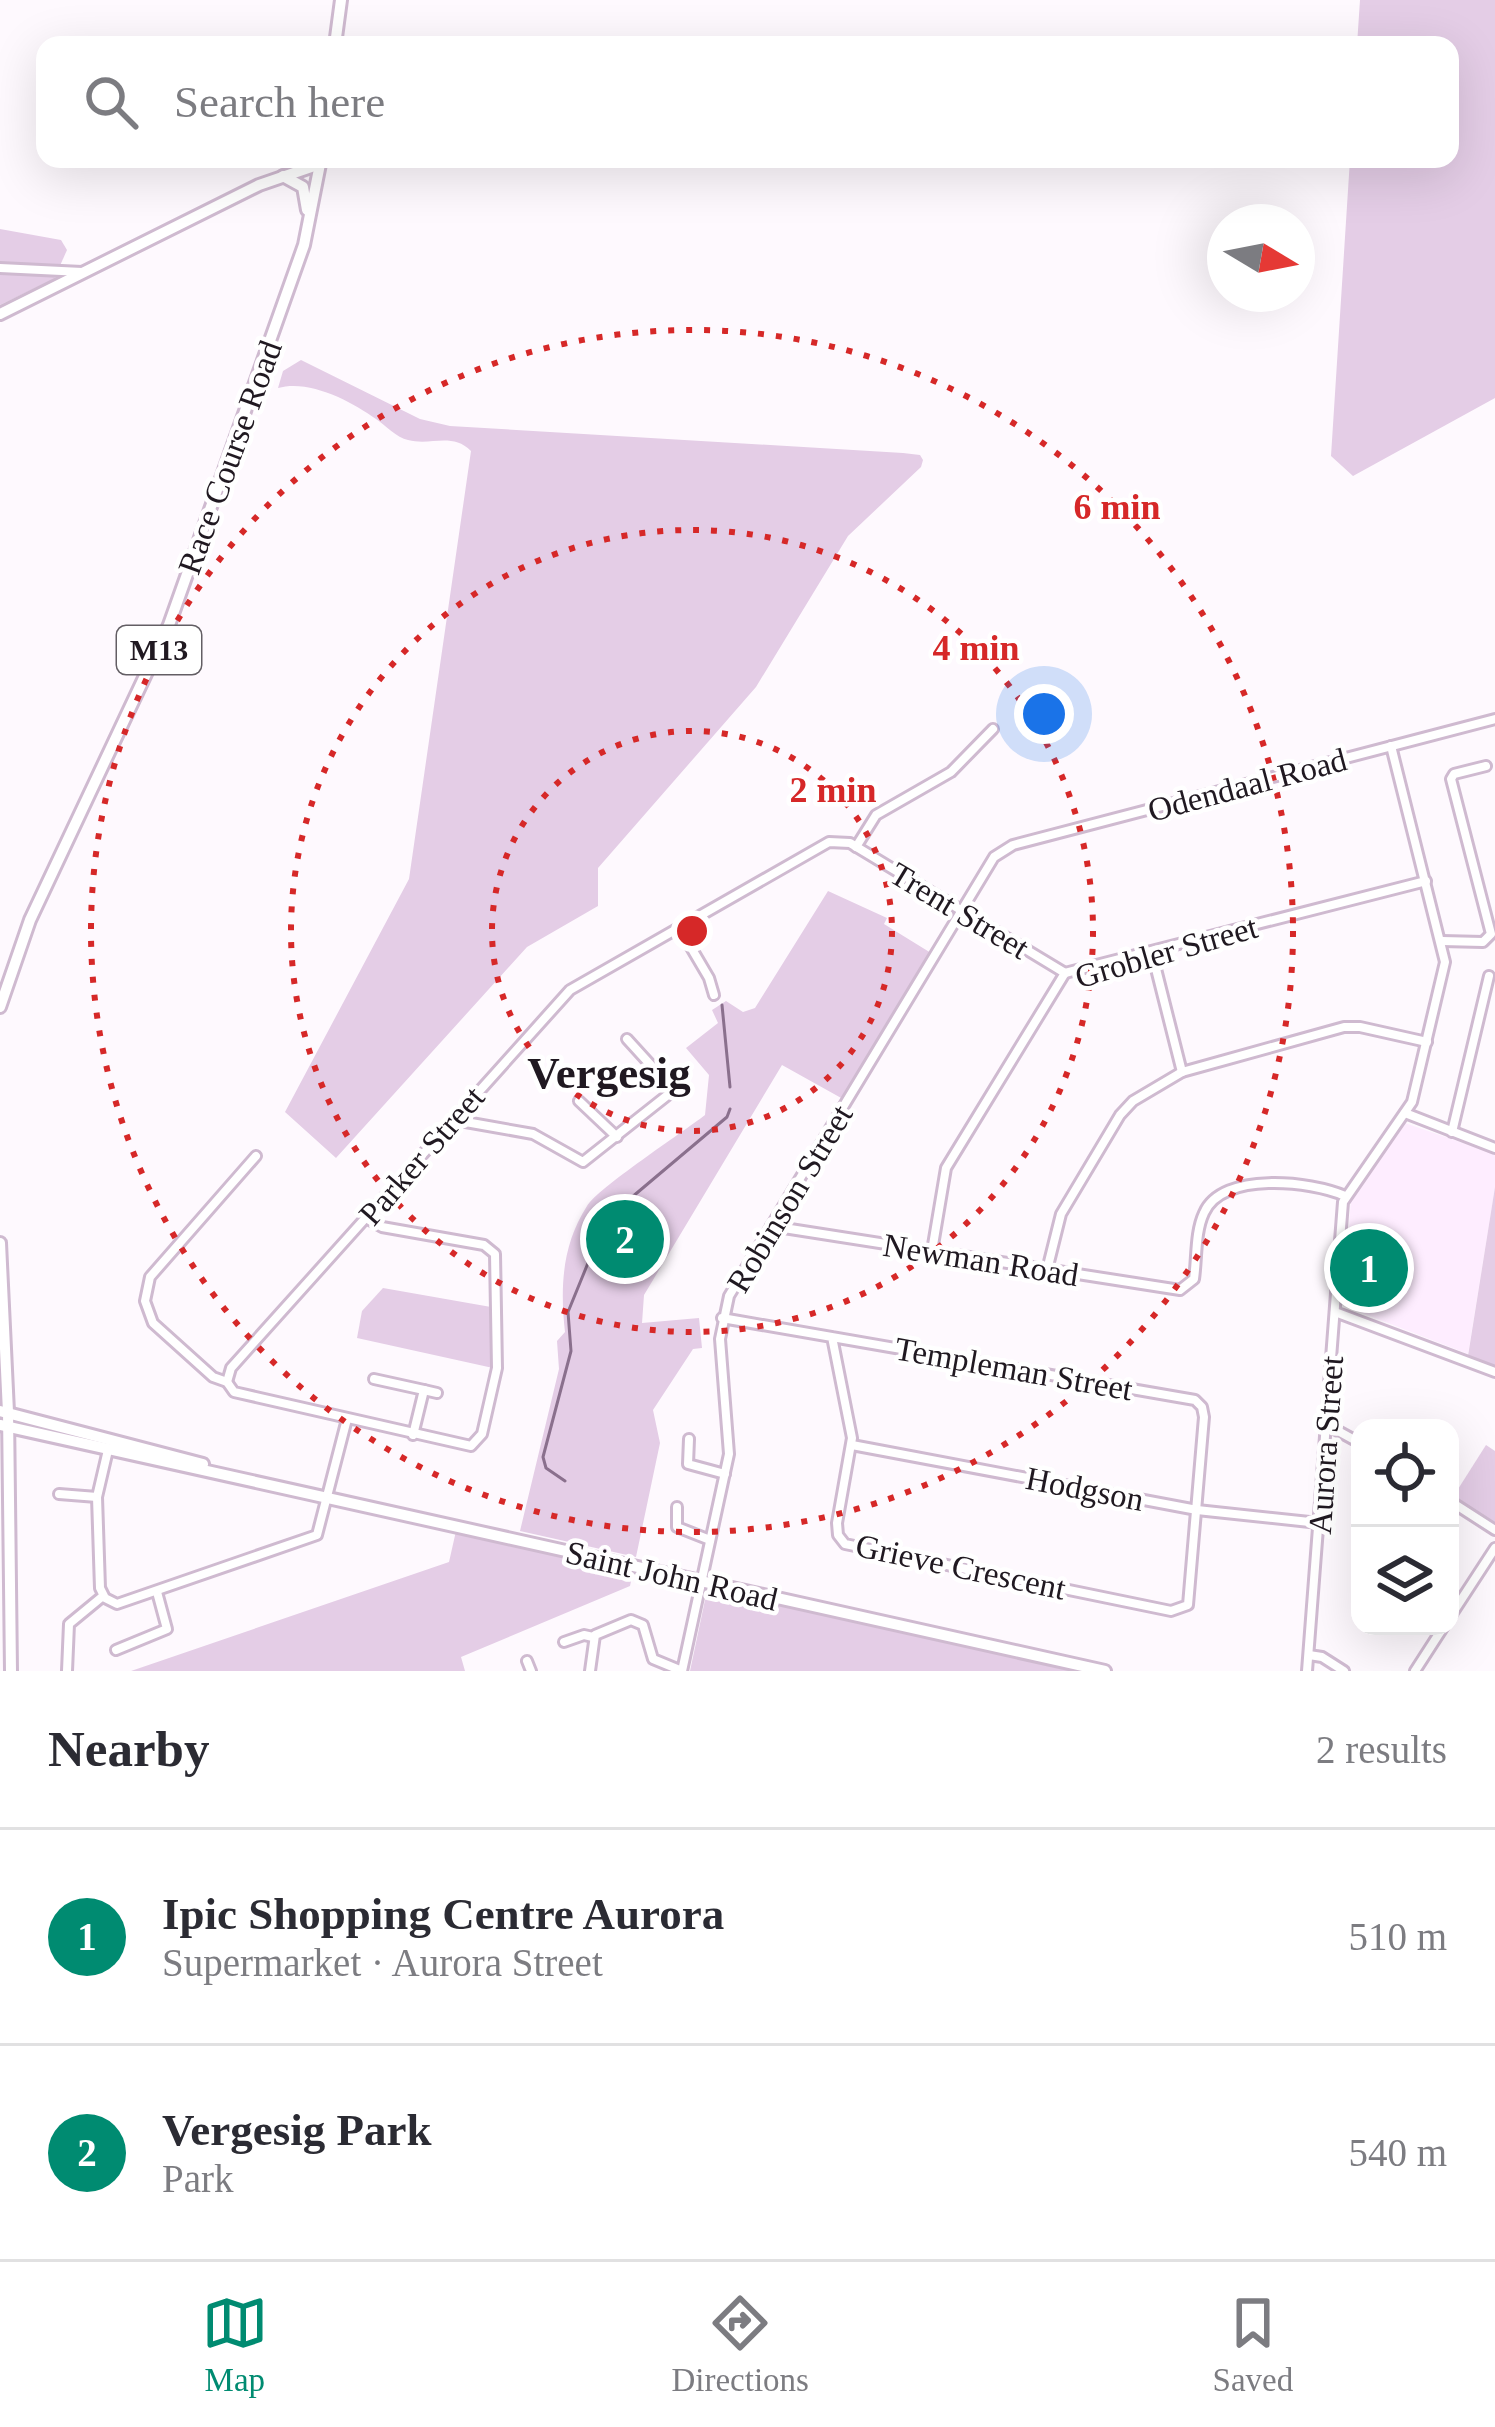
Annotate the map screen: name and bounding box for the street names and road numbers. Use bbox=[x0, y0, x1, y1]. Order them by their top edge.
street label: Race Course Road bbox=[171, 335, 289, 579]
road number: M13 bbox=[117, 626, 201, 674]
street label: Odendaal Road bbox=[1144, 741, 1351, 829]
street label: Trent Street bbox=[884, 855, 1035, 966]
street label: Grobler Street bbox=[1071, 909, 1262, 995]
street label: Parker Street bbox=[352, 1079, 492, 1232]
street label: Robinson Street bbox=[720, 1098, 860, 1299]
street label: Newman Road bbox=[881, 1227, 1081, 1293]
street label: Templeman Street bbox=[892, 1330, 1135, 1408]
street label: Aurora Street bbox=[1302, 1355, 1350, 1535]
street label: Hodgson bbox=[1023, 1460, 1147, 1518]
street label: Grieve Crescent bbox=[853, 1527, 1069, 1607]
street label: Saint John Road bbox=[562, 1534, 782, 1618]

